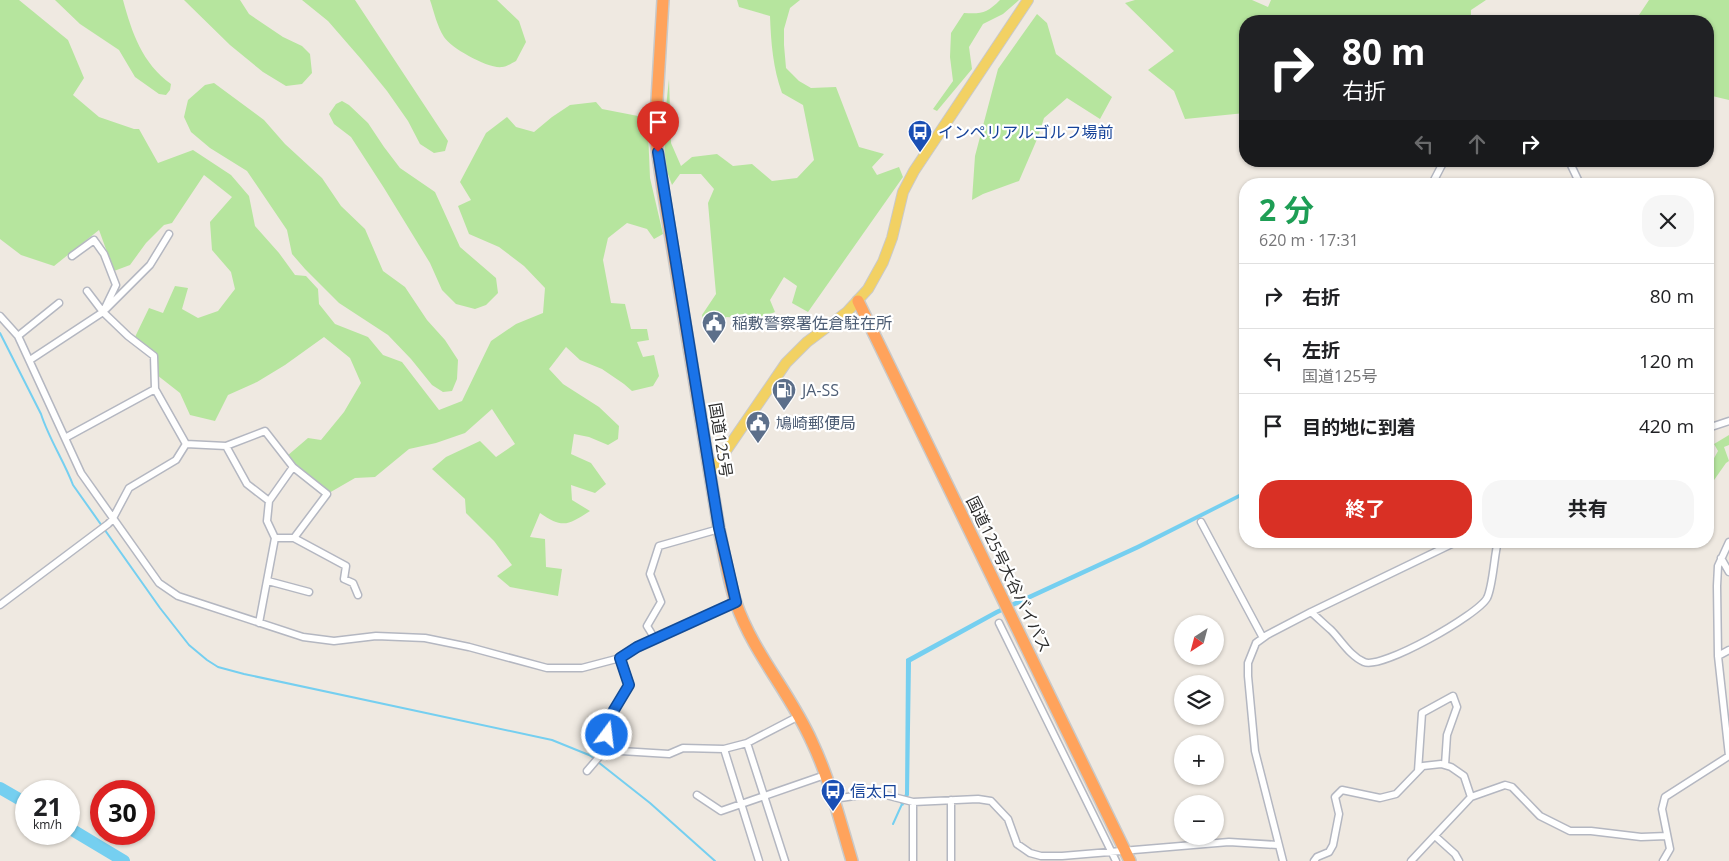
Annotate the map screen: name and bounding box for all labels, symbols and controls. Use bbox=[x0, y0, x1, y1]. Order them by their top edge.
text: 80 m bbox=[1342, 28, 1425, 75]
icon: right bbox=[1259, 35, 1324, 100]
text: 右折 bbox=[1342, 75, 1386, 105]
pin bbox=[637, 101, 679, 152]
icon: arrive bbox=[644, 108, 672, 136]
bus stop icon: インペリアルゴルフ場前 bbox=[907, 119, 933, 153]
place label: インペリアルゴルフ場前 bbox=[938, 121, 1114, 143]
icon: left bbox=[1410, 130, 1438, 158]
icon: ahead bbox=[1463, 130, 1491, 158]
icon: right bbox=[1516, 130, 1544, 158]
text: 2 分 bbox=[1259, 189, 1314, 230]
button: close bbox=[1642, 195, 1694, 247]
text: 620 m · 17:31 bbox=[1259, 229, 1359, 251]
icon: right bbox=[1259, 282, 1287, 310]
text: 80 m bbox=[1650, 283, 1694, 309]
text: 右折 bbox=[1302, 284, 1340, 310]
public building icon: 稲敷警察署佐倉駐在所 bbox=[701, 310, 727, 344]
place label: 稲敷警察署佐倉駐在所 bbox=[732, 312, 892, 334]
text: 左折 bbox=[1302, 337, 1340, 363]
icon: left bbox=[1259, 347, 1287, 375]
text: 120 m bbox=[1639, 348, 1694, 374]
text: 国道125号 bbox=[1302, 365, 1377, 387]
fuel station icon: JA-SS bbox=[771, 377, 797, 411]
place label: JA-SS bbox=[800, 379, 839, 401]
street label: 国道125号 bbox=[704, 401, 738, 479]
public building icon: 鳩崎郵便局 bbox=[745, 410, 771, 444]
place label: 鳩崎郵便局 bbox=[776, 412, 856, 434]
icon: arrive bbox=[1259, 412, 1287, 440]
text: 420 m bbox=[1639, 413, 1694, 439]
text: 目的地に到着 bbox=[1302, 414, 1416, 440]
button: 終了 bbox=[1259, 480, 1472, 538]
button: 共有 bbox=[1482, 480, 1694, 538]
street label: 国道125号大谷バイパス bbox=[962, 492, 1056, 656]
north arrow bbox=[1174, 615, 1224, 665]
map controls bbox=[1174, 615, 1224, 845]
button: layers bbox=[1174, 675, 1224, 725]
position arrow bbox=[580, 708, 632, 760]
button: + bbox=[1174, 735, 1224, 785]
bus stop icon: 信太口 bbox=[820, 778, 846, 812]
speed limit sign: 30 bbox=[90, 780, 155, 845]
place label: 信太口 bbox=[850, 780, 898, 802]
text: 21 bbox=[33, 789, 62, 823]
button: − bbox=[1174, 795, 1224, 845]
text: km/h bbox=[33, 816, 62, 833]

